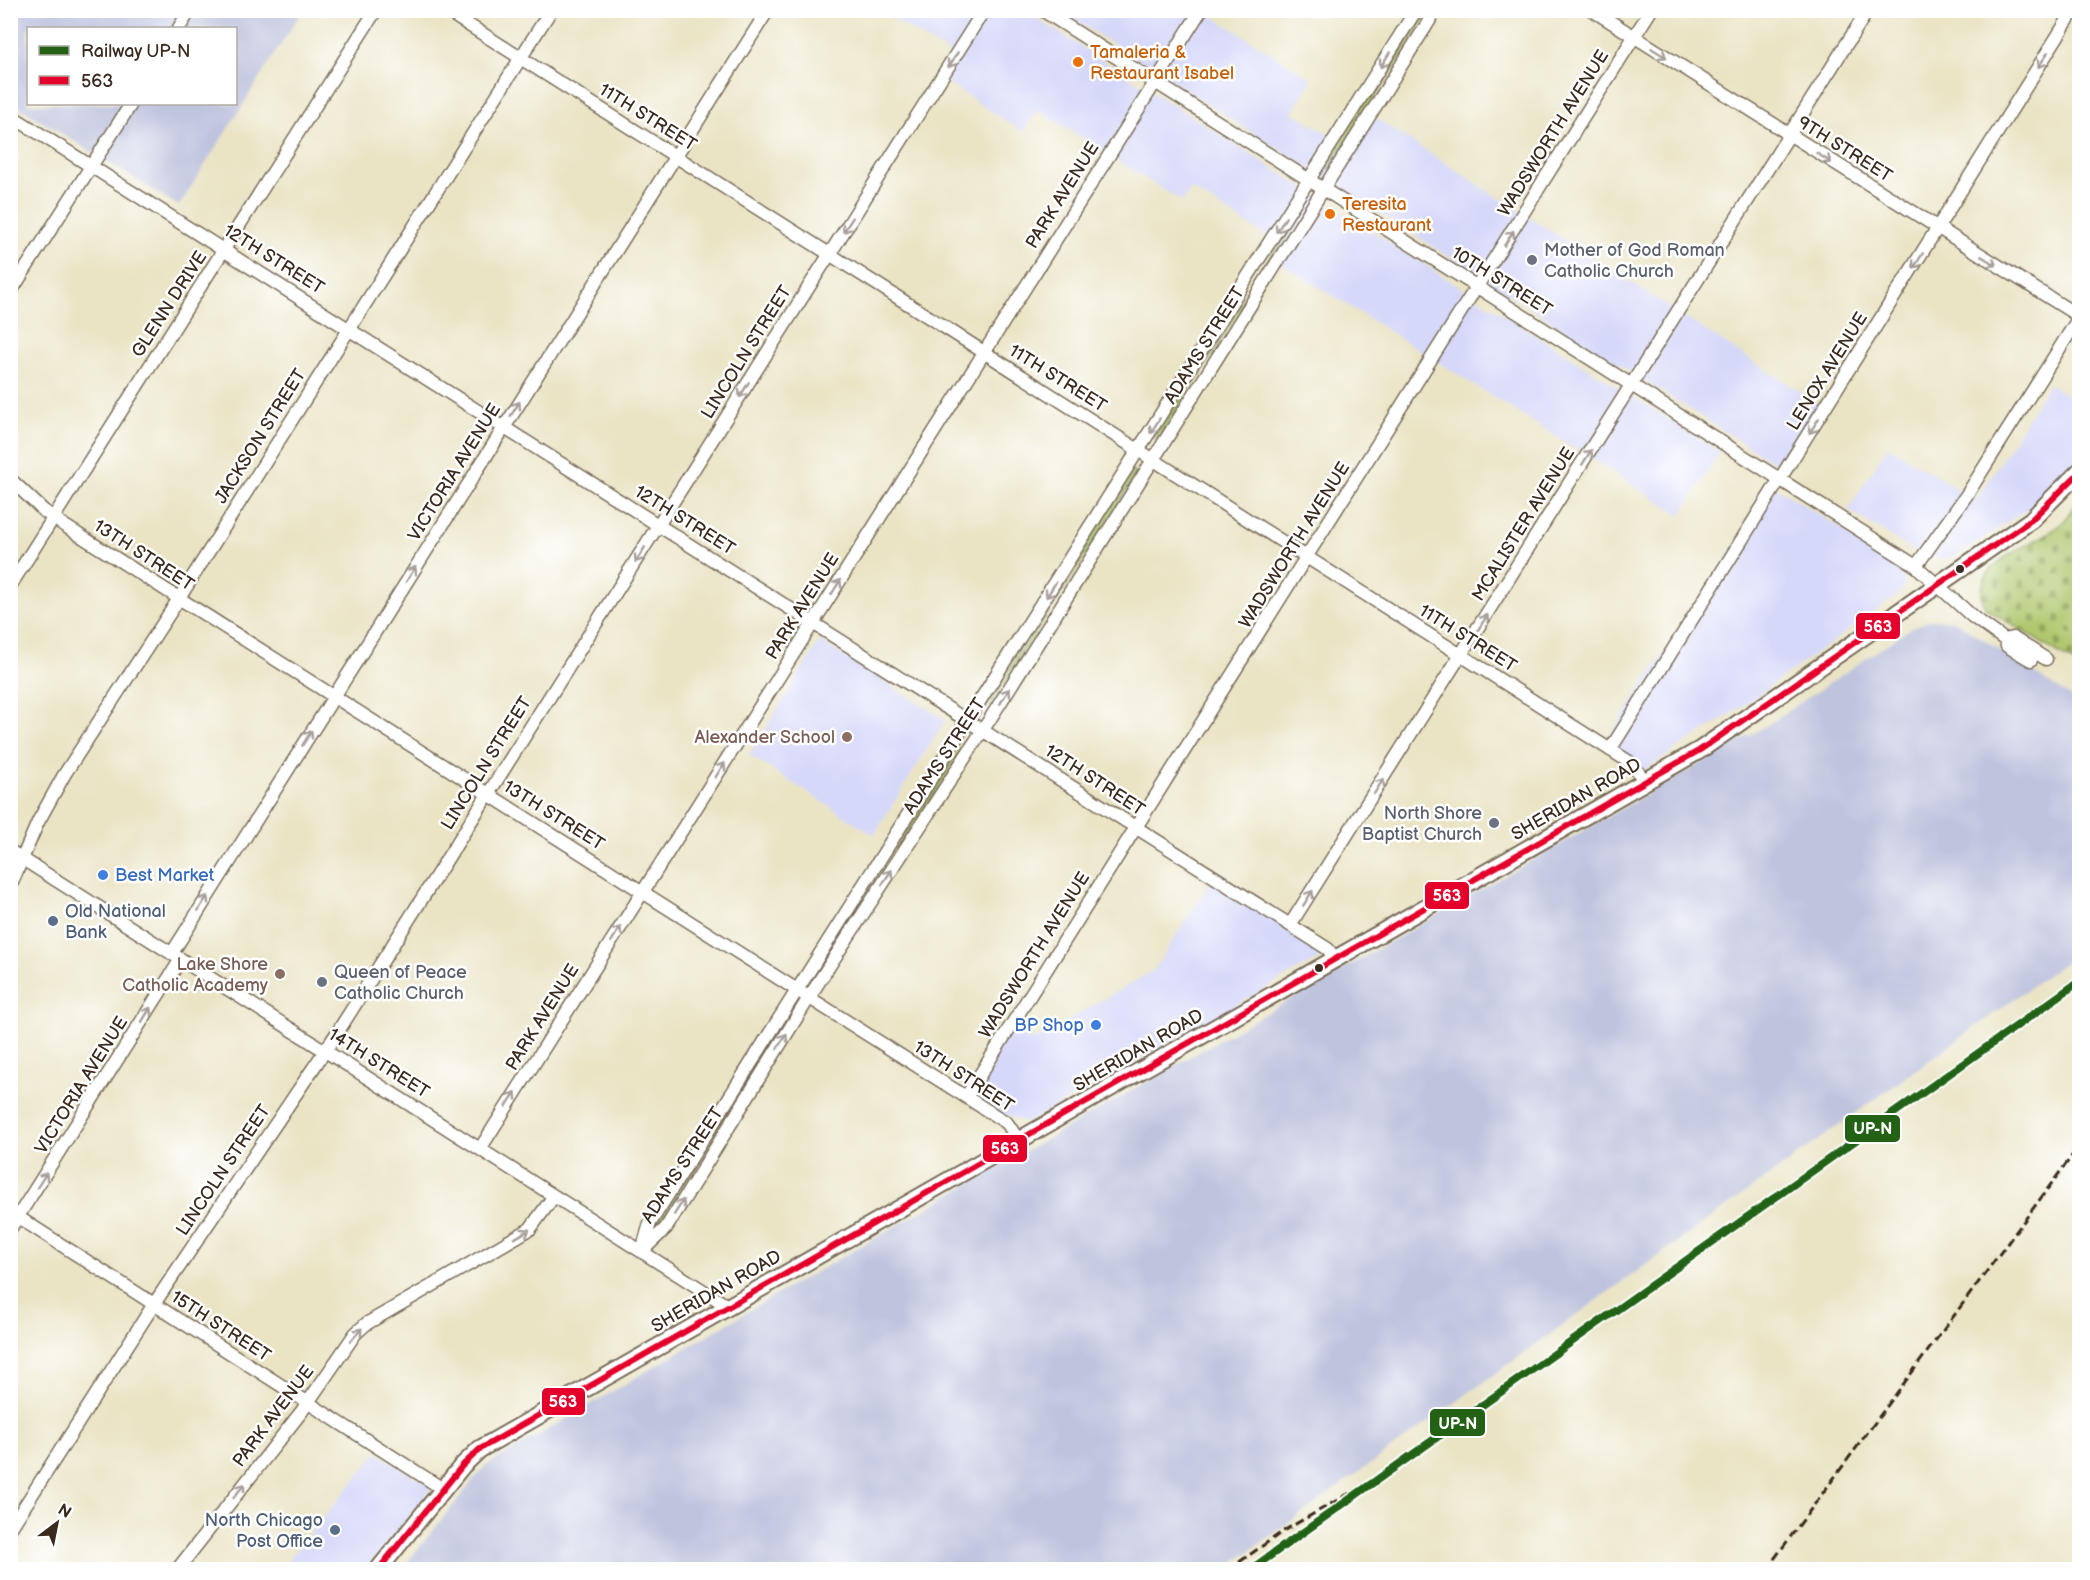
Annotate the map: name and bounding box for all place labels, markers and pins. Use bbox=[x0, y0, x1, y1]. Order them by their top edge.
place label: Tamaleria & Restaurant Isabel bbox=[1090, 42, 1234, 84]
marker: Tamaleria & Restaurant Isabel bbox=[1071, 55, 1085, 69]
place label: Teresita Restaurant bbox=[1342, 194, 1432, 236]
marker: Teresita Restaurant bbox=[1323, 207, 1337, 221]
place label: Mother of God Roman Catholic Church bbox=[1544, 240, 1725, 282]
marker: Mother of God Roman Catholic Church bbox=[1525, 253, 1539, 267]
unlabelled marker bbox=[1954, 563, 1966, 575]
place label: Alexander School bbox=[695, 727, 835, 748]
marker: Alexander School bbox=[840, 730, 854, 744]
place label: North Shore Baptist Church bbox=[1362, 803, 1482, 845]
marker: North Shore Baptist Church bbox=[1487, 816, 1501, 830]
place label: Best Market bbox=[115, 865, 215, 886]
marker: Best Market bbox=[96, 868, 110, 882]
place label: Old National Bank bbox=[65, 901, 166, 943]
marker: Old National Bank bbox=[46, 914, 60, 928]
place label: Lake Shore Catholic Academy bbox=[122, 954, 269, 996]
place label: Queen of Peace Catholic Church bbox=[334, 962, 467, 1004]
unlabelled marker bbox=[1313, 962, 1325, 974]
marker: Lake Shore Catholic Academy bbox=[273, 967, 287, 981]
marker: Queen of Peace Catholic Church bbox=[315, 975, 329, 989]
place label: BP Shop bbox=[1014, 1015, 1084, 1036]
marker: BP Shop bbox=[1089, 1018, 1103, 1032]
place label: North Chicago Post Office bbox=[205, 1510, 323, 1552]
marker: North Chicago Post Office bbox=[328, 1523, 342, 1537]

